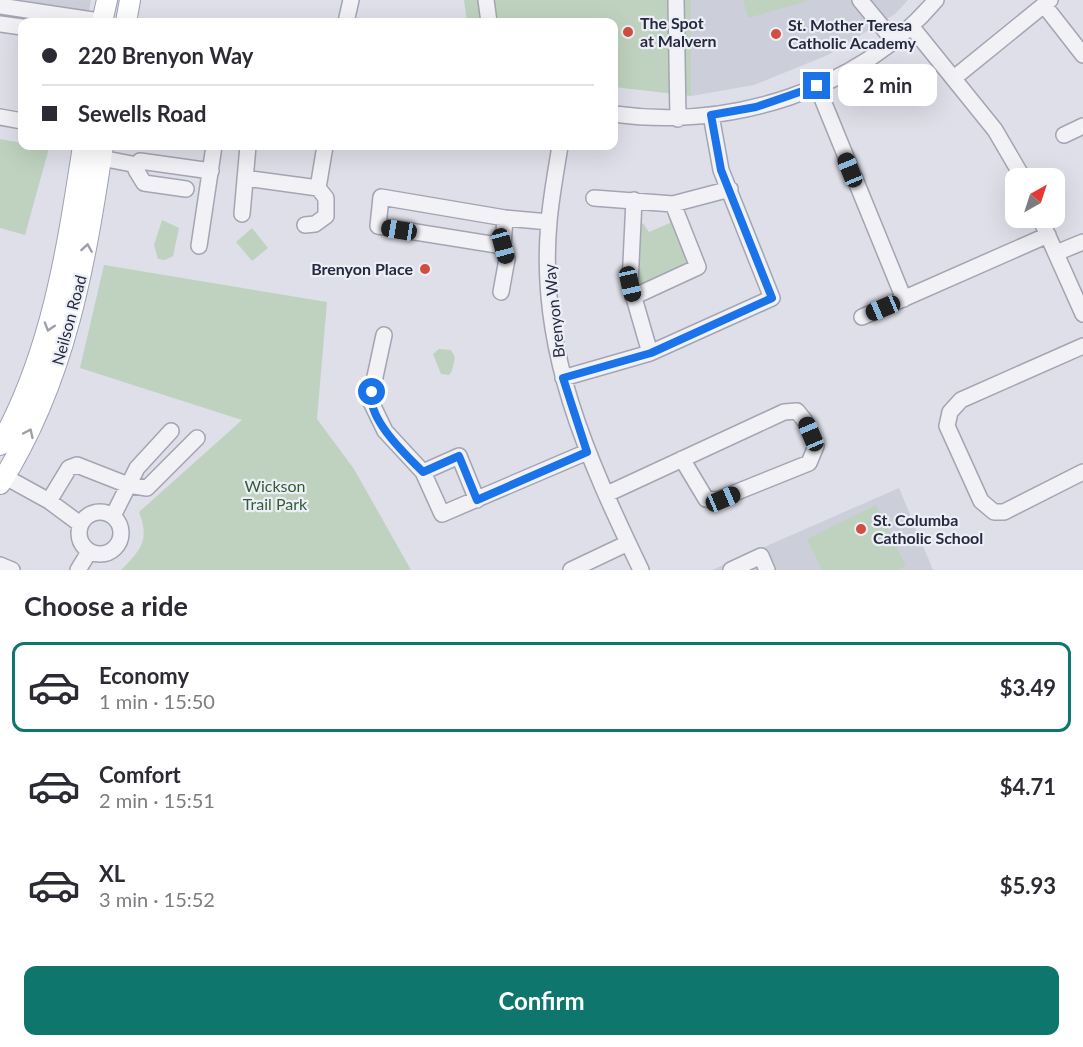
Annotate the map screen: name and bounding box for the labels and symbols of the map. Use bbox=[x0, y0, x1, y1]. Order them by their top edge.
place label: The Spot at Malvern bbox=[640, 13, 717, 50]
place label: St. Mother Teresa Catholic Academy bbox=[788, 15, 916, 52]
marker: The Spot at Malvern bbox=[621, 25, 635, 39]
marker: St. Mother Teresa Catholic Academy bbox=[769, 27, 783, 41]
callout: 2 min bbox=[838, 65, 937, 107]
route end bbox=[803, 72, 830, 99]
car bbox=[835, 150, 865, 190]
north arrow bbox=[1005, 168, 1065, 228]
car bbox=[380, 218, 418, 242]
car bbox=[490, 226, 516, 266]
one-way arrow bbox=[81, 243, 93, 252]
place label: Brenyon Place bbox=[311, 259, 413, 278]
marker: Brenyon Place bbox=[418, 262, 432, 276]
street label: Brenyon Way bbox=[539, 262, 568, 359]
car bbox=[617, 264, 643, 304]
street label: Neilson Road bbox=[47, 273, 90, 367]
car bbox=[863, 293, 903, 323]
one-way arrow bbox=[44, 321, 56, 332]
route start bbox=[358, 378, 385, 405]
car bbox=[796, 414, 826, 454]
one-way arrow bbox=[21, 428, 33, 439]
park label: Wickson Trail Park bbox=[243, 476, 308, 513]
car bbox=[703, 484, 743, 514]
place label: St. Columba Catholic School bbox=[873, 510, 983, 547]
marker: St. Columba Catholic School bbox=[854, 522, 868, 536]

